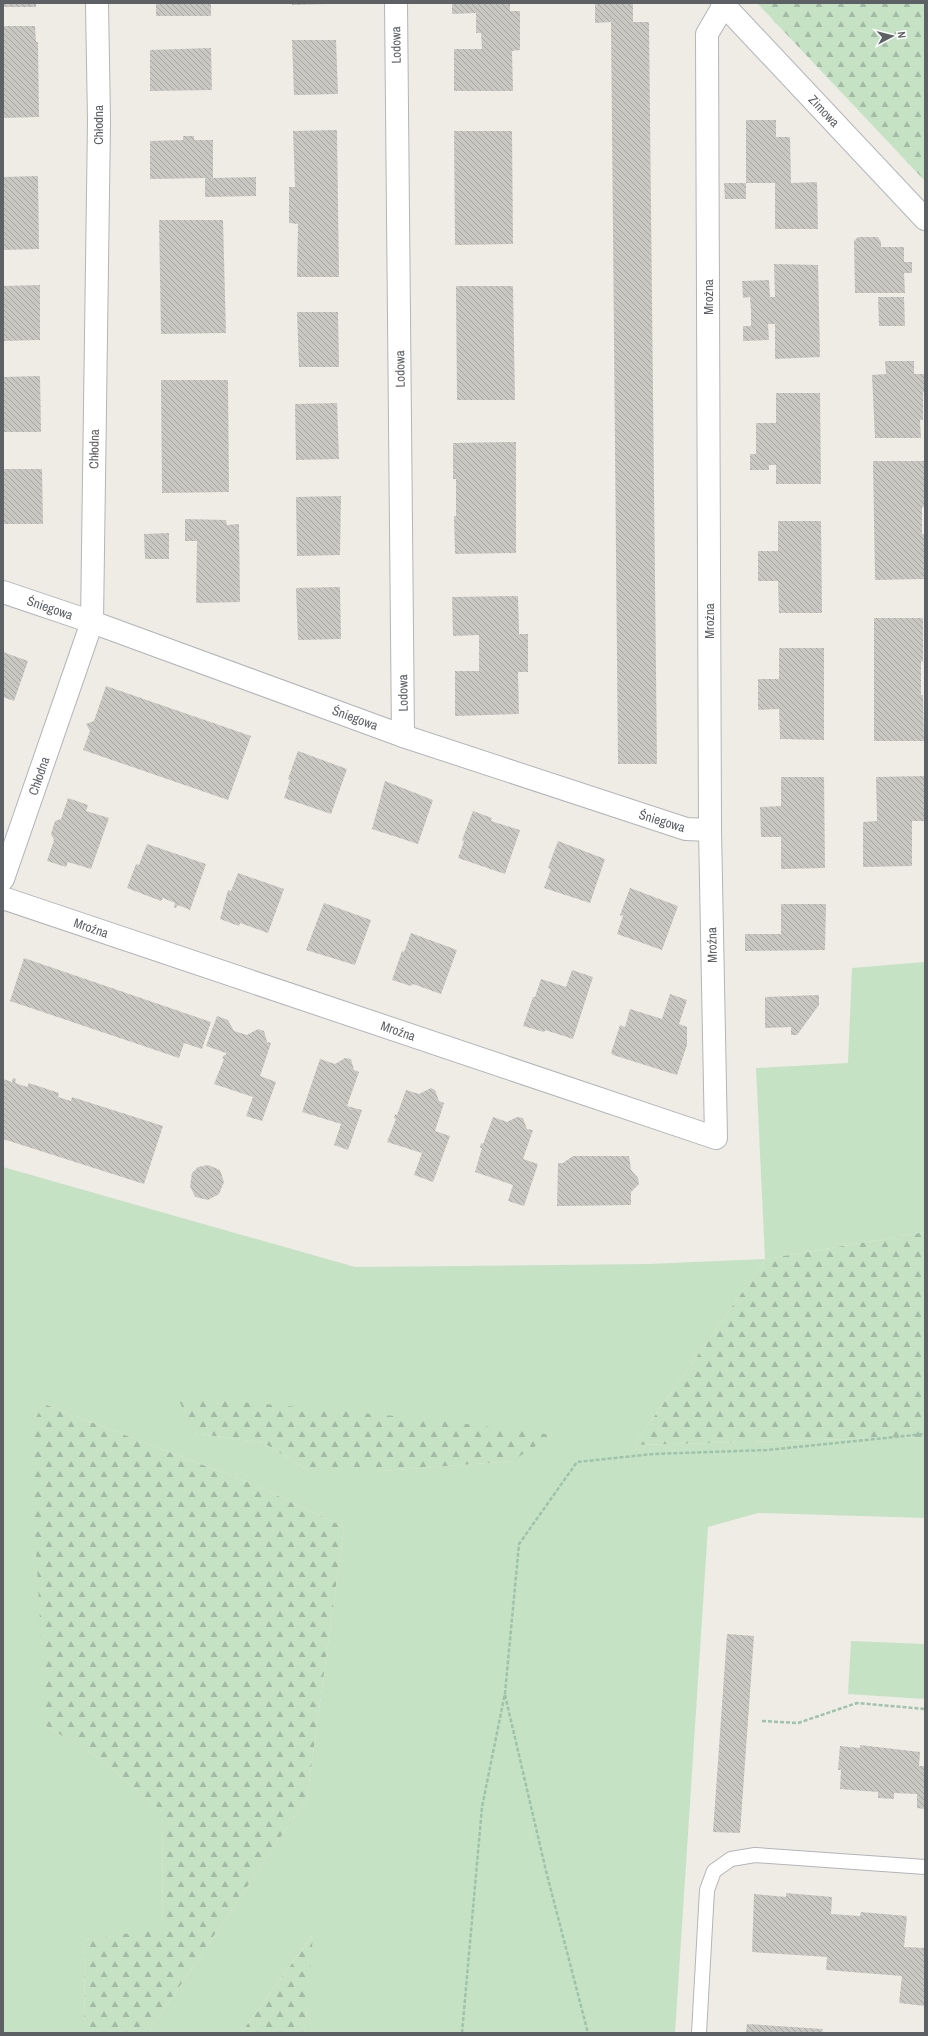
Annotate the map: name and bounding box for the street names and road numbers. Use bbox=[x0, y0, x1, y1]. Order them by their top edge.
street label: Lodowa bbox=[387, 26, 405, 64]
street label: Zimowa bbox=[805, 91, 843, 131]
street label: Chłodna bbox=[90, 105, 107, 145]
street label: Mroźna bbox=[700, 279, 717, 315]
street label: Lodowa bbox=[391, 350, 409, 388]
street label: Chłodna bbox=[85, 429, 103, 469]
street label: Śniegowa bbox=[25, 592, 75, 624]
street label: Mroźna bbox=[701, 603, 718, 639]
street label: Lodowa bbox=[394, 674, 412, 712]
street label: Śniegowa bbox=[330, 702, 380, 734]
street label: Chłodna bbox=[25, 754, 54, 798]
street label: Śniegowa bbox=[637, 806, 687, 836]
street label: Mroźna bbox=[71, 914, 111, 942]
street label: Mroźna bbox=[703, 927, 721, 963]
street label: Mroźna bbox=[378, 1017, 418, 1045]

